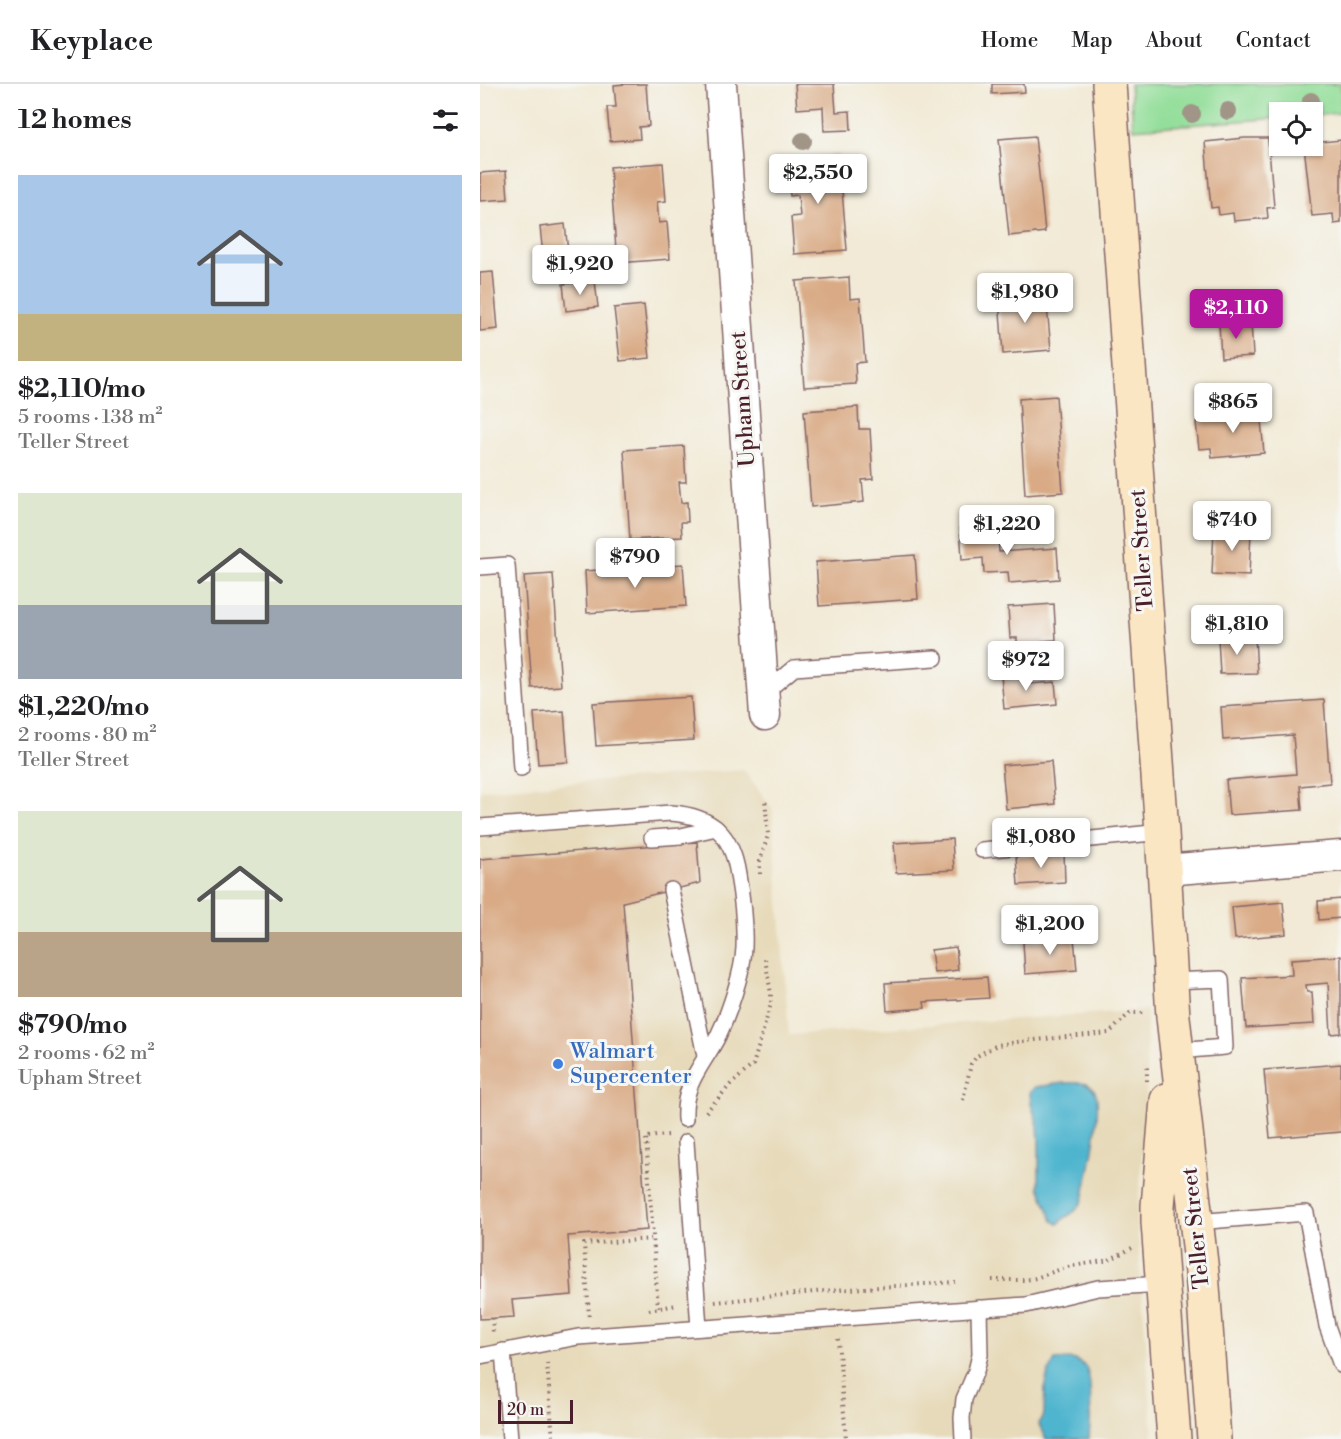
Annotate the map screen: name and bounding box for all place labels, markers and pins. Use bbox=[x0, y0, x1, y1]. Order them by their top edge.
pin: $2,550 bbox=[769, 154, 867, 205]
pin: $1,920 bbox=[531, 245, 629, 296]
pin: $1,980 bbox=[976, 273, 1074, 324]
pin: $2,110 bbox=[1187, 289, 1285, 340]
pin: $865 bbox=[1197, 383, 1269, 434]
pin: $740 bbox=[1196, 501, 1268, 552]
pin: $1,220 bbox=[958, 505, 1056, 556]
pin: $790 bbox=[599, 538, 671, 589]
pin: $1,810 bbox=[1188, 605, 1286, 656]
pin: $972 bbox=[990, 641, 1062, 692]
pin: $1,080 bbox=[992, 818, 1090, 869]
pin: $1,200 bbox=[1001, 905, 1099, 956]
place label: Walmart Supercenter bbox=[569, 1038, 692, 1090]
marker: Walmart Supercenter bbox=[551, 1057, 565, 1071]

